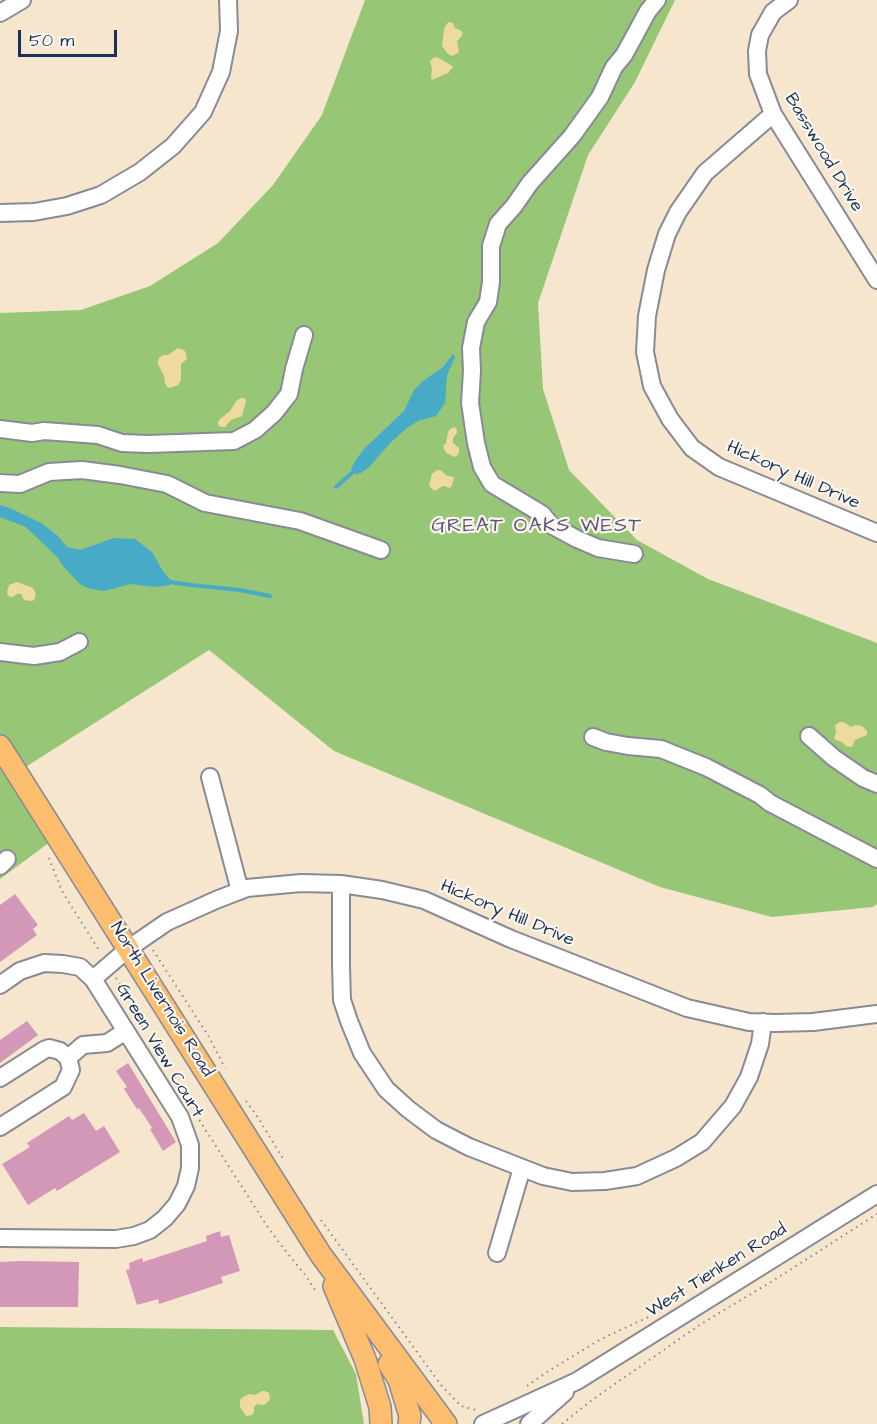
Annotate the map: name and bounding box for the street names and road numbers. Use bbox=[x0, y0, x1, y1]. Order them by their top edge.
street label: Basswood Drive bbox=[779, 90, 867, 216]
street label: Hickory Hill Drive bbox=[723, 437, 863, 515]
street label: Hickory Hill Drive bbox=[437, 876, 577, 952]
street label: North Livernois Road bbox=[105, 919, 217, 1081]
street label: Green View Court bbox=[110, 980, 208, 1122]
street label: West Tienken Road bbox=[643, 1219, 791, 1323]

